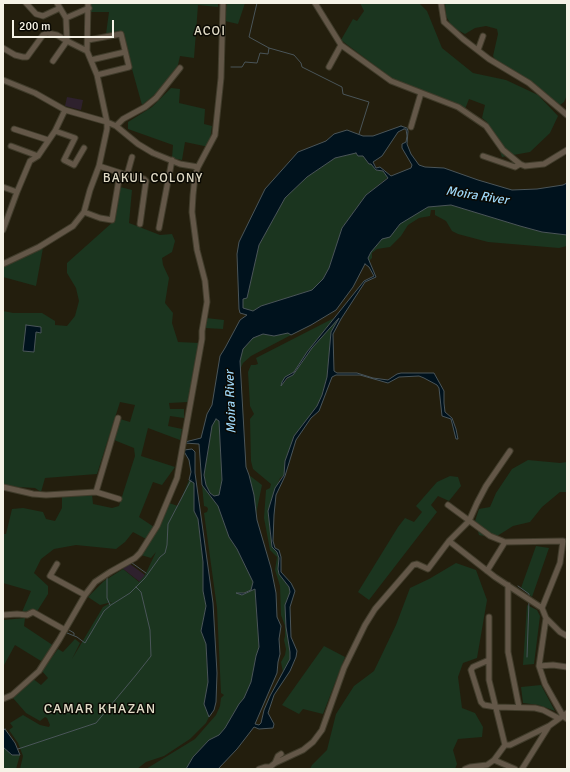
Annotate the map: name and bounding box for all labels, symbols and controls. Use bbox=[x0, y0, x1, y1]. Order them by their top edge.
scale bar bbox=[14, 12, 116, 38]
text: 200 m bbox=[19, 19, 51, 34]
district label: ACOI bbox=[194, 24, 226, 40]
district label: BAKUL COLONY bbox=[103, 171, 203, 187]
water label: Moira River bbox=[445, 183, 509, 209]
water label: Moira River bbox=[222, 370, 240, 434]
district label: CAMAR KHAZAN bbox=[44, 701, 156, 717]

